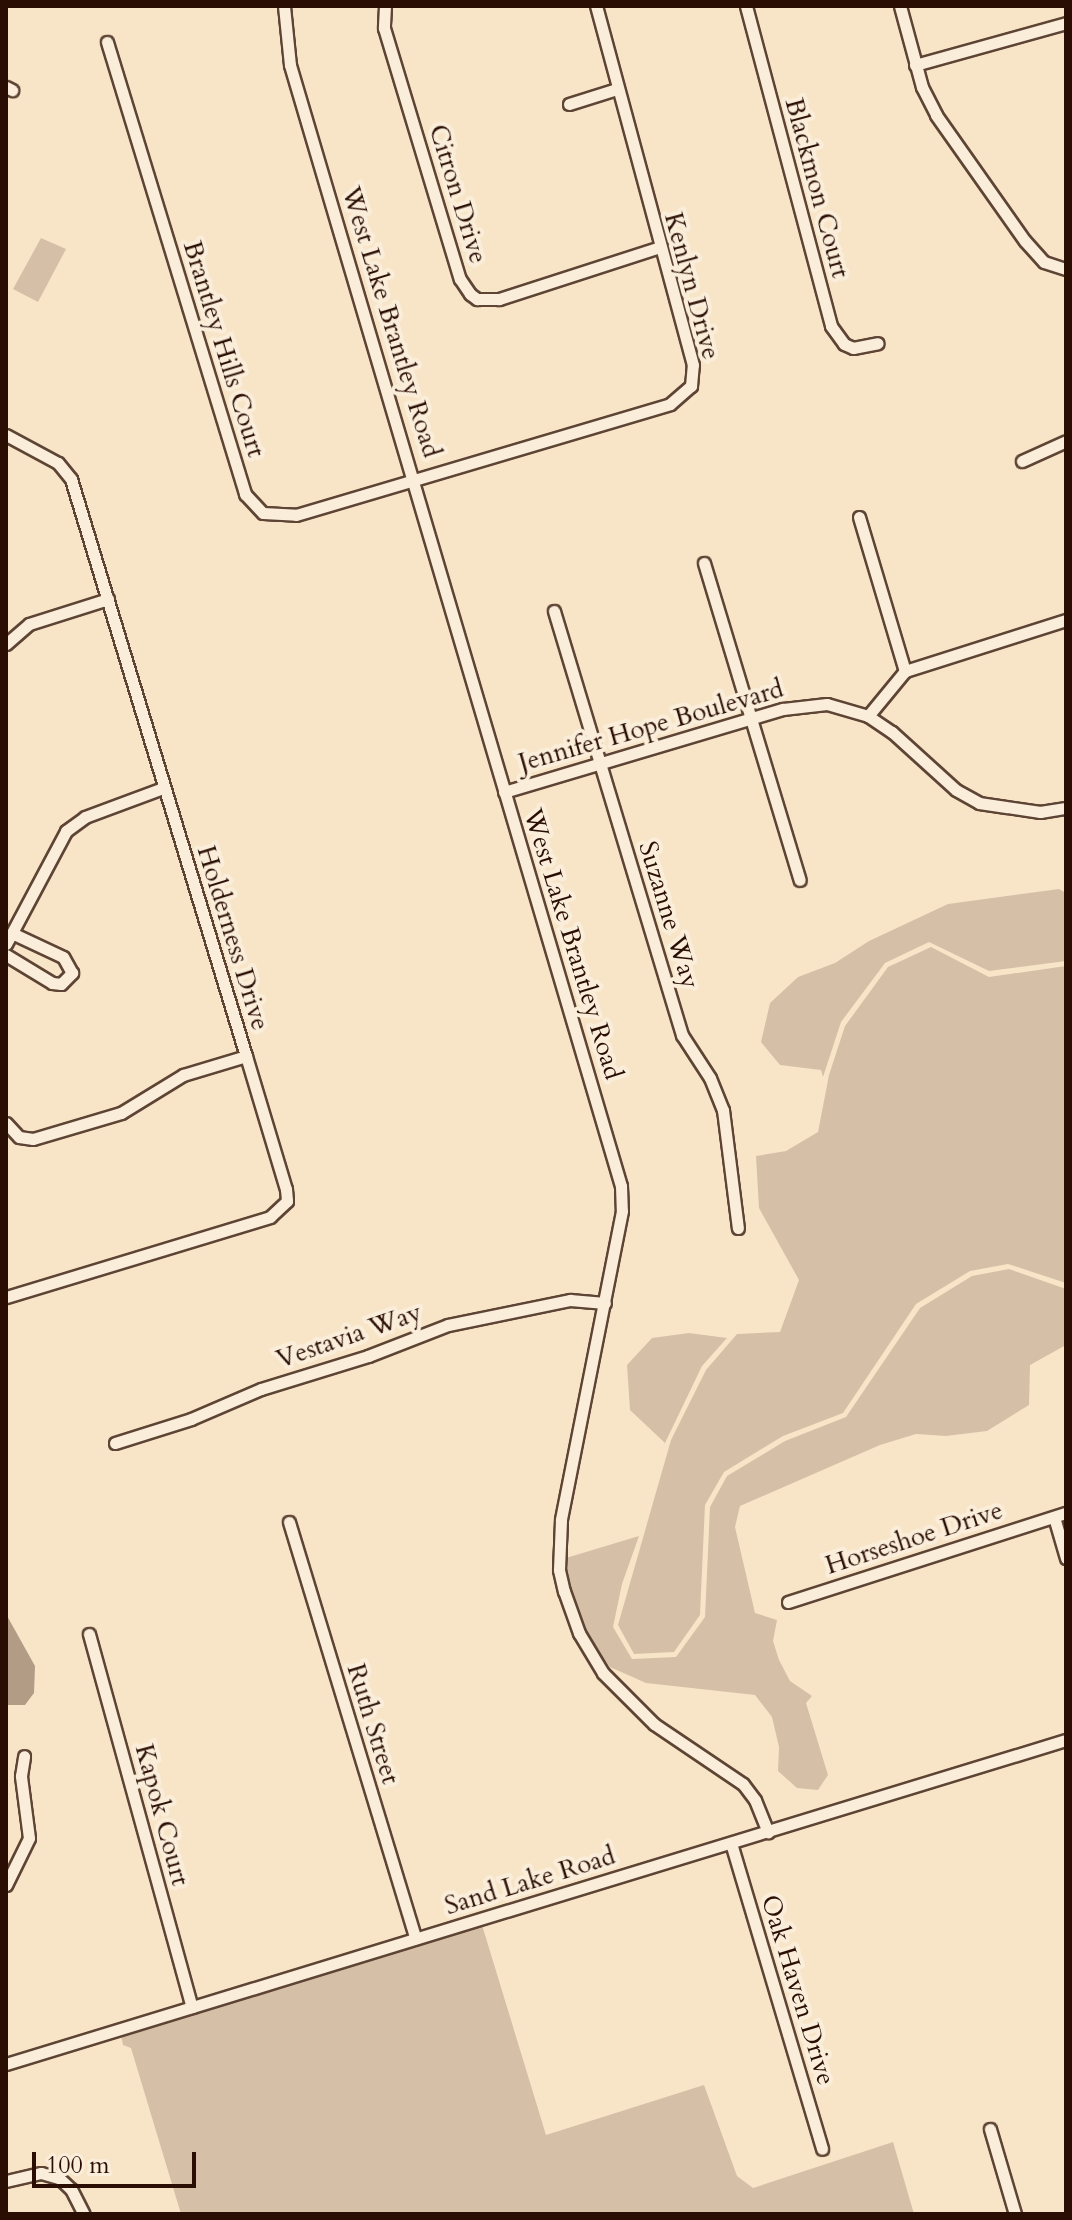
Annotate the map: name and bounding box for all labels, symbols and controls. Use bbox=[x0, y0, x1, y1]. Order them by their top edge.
street label: Blackmon Court bbox=[778, 95, 856, 281]
street label: Citron Drive bbox=[422, 121, 494, 267]
street label: West Lake Brantley Road bbox=[335, 183, 447, 461]
street label: Kenlyn Drive bbox=[657, 209, 727, 363]
street label: Brantley Hills Court bbox=[176, 237, 272, 461]
street label: Jennifer Hope Boulevard bbox=[515, 673, 787, 779]
street label: West Lake Brantley Road bbox=[517, 805, 629, 1083]
street label: Suzanne Way bbox=[632, 838, 706, 992]
street label: Holderness Drive bbox=[190, 842, 276, 1034]
street label: Vestavia Way bbox=[272, 1297, 426, 1375]
street label: Horseshoe Drive bbox=[821, 1495, 1007, 1581]
street label: Ruth Street bbox=[340, 1660, 406, 1788]
street label: Kapok Court bbox=[128, 1741, 196, 1889]
street label: Sand Lake Road bbox=[441, 1840, 619, 1922]
street label: Oak Haven Drive bbox=[754, 1891, 842, 2089]
scale bar bbox=[36, 2136, 200, 2186]
text: 100 m bbox=[46, 2149, 110, 2182]

